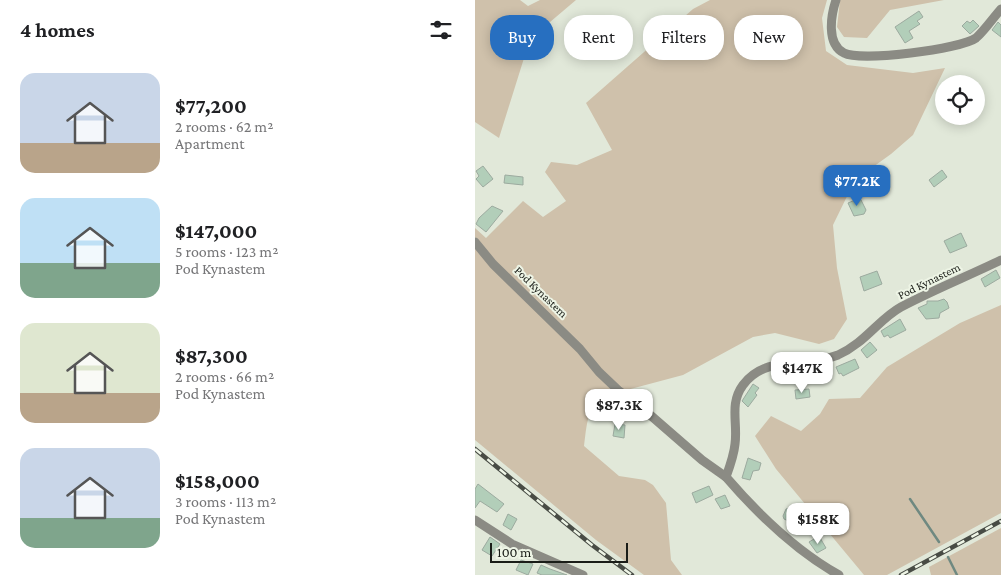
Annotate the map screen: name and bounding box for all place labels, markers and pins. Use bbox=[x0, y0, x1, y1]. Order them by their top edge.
pin: $77.2K bbox=[816, 164, 898, 207]
pin: $147K bbox=[767, 352, 837, 394]
pin: $87.3K bbox=[578, 388, 660, 431]
pin: $158K bbox=[783, 502, 853, 545]

